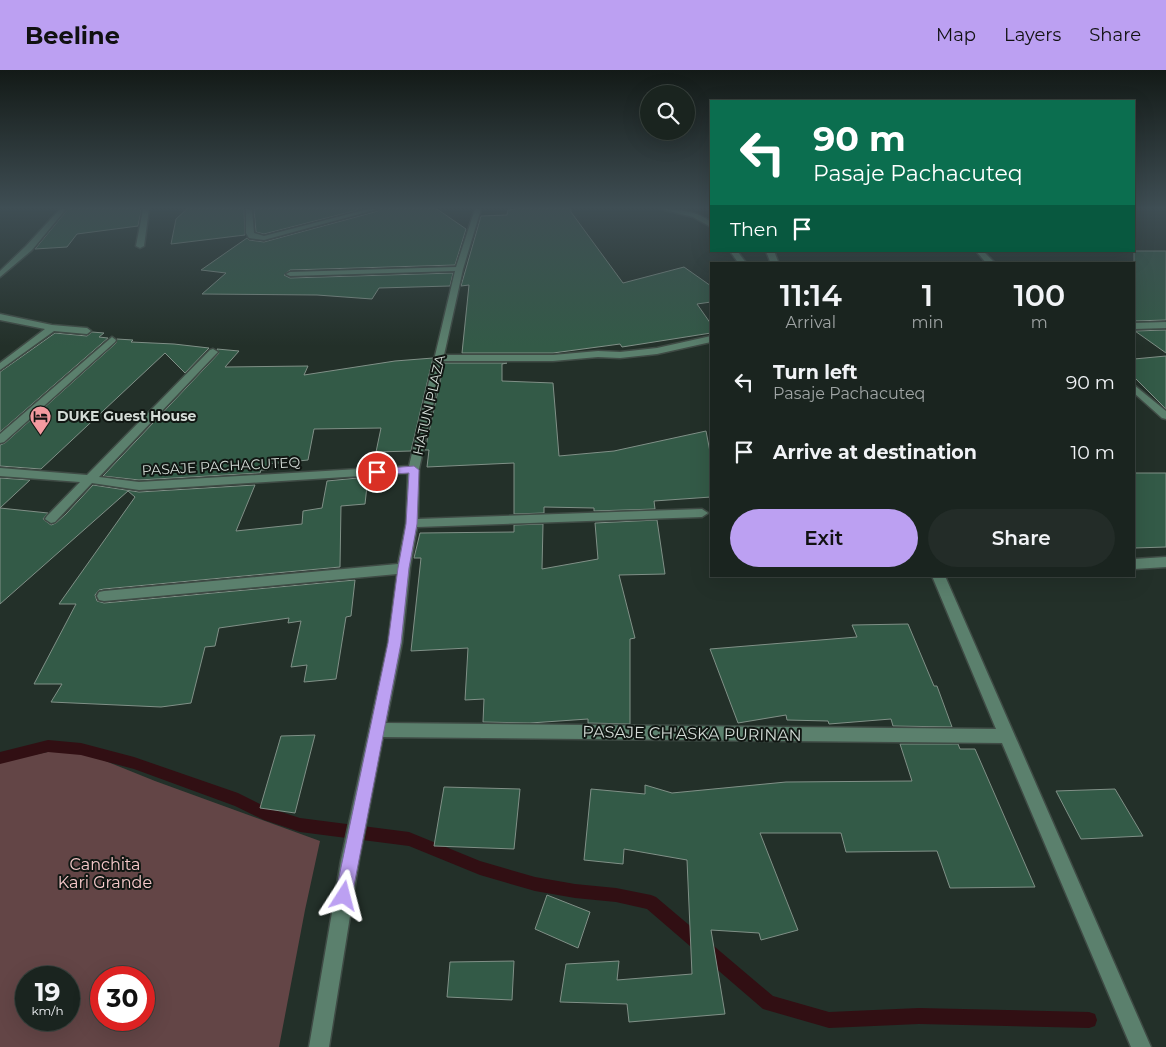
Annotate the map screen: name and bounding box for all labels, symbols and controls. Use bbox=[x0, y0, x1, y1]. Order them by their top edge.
text: Beeline bbox=[25, 21, 120, 50]
text: Map bbox=[936, 24, 976, 46]
text: Layers bbox=[1004, 24, 1061, 46]
text: Share bbox=[1089, 24, 1141, 46]
map controls bbox=[640, 85, 695, 140]
button: search bbox=[640, 85, 695, 140]
text: 90 m bbox=[813, 117, 906, 160]
icon: left bbox=[730, 120, 795, 185]
text: Pasaje Pachacuteq bbox=[813, 160, 1023, 187]
icon: arrive bbox=[788, 215, 816, 243]
text: Then bbox=[730, 218, 778, 241]
text: 11:14 bbox=[780, 277, 842, 314]
text: 1 bbox=[922, 277, 933, 314]
text: 100 bbox=[1013, 277, 1065, 314]
text: Arrival bbox=[786, 313, 836, 332]
text: min bbox=[912, 313, 944, 332]
text: m bbox=[1031, 313, 1048, 332]
street label: HATUN PLAZA bbox=[409, 352, 449, 457]
text: Turn left bbox=[773, 361, 858, 384]
icon: left bbox=[730, 368, 758, 396]
text: 90 m bbox=[1066, 371, 1115, 394]
text: Pasaje Pachacuteq bbox=[773, 384, 925, 403]
hotel icon: DUKE Guest House bbox=[29, 404, 53, 435]
place label: DUKE Guest House bbox=[57, 407, 197, 425]
icon: arrive bbox=[730, 438, 758, 466]
text: Arrive at destination bbox=[773, 441, 977, 464]
text: 10 m bbox=[1070, 441, 1115, 464]
pin bbox=[356, 451, 398, 493]
street label: PASAJE PACHACUTEQ bbox=[141, 453, 301, 479]
icon: arrive bbox=[363, 458, 391, 486]
button: Exit bbox=[730, 509, 918, 567]
button: Share bbox=[928, 509, 1115, 567]
street label: PASAJE CH'ASKA PURINAN bbox=[582, 722, 802, 745]
park label: Canchita Kari Grande bbox=[58, 855, 152, 892]
position arrow bbox=[317, 869, 369, 921]
speed limit sign: 30 bbox=[90, 966, 155, 1031]
text: 19 bbox=[35, 977, 60, 1007]
text: km/h bbox=[31, 1003, 64, 1018]

